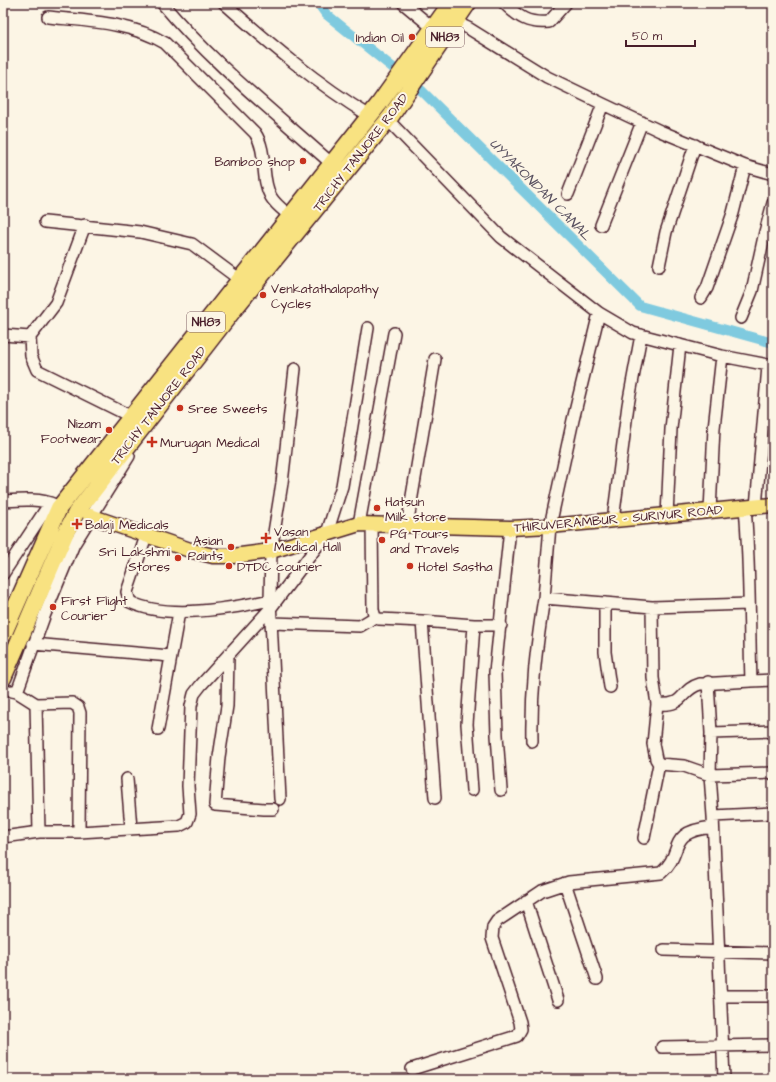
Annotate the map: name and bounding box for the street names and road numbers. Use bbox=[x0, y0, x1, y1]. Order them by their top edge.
road number: NH83 bbox=[426, 27, 464, 47]
street label: TRICHY TANJORE ROAD bbox=[309, 89, 413, 216]
road number: NH83 bbox=[187, 312, 225, 332]
street label: TRICHY TANJORE ROAD bbox=[107, 342, 211, 469]
street label: THIRUVERAMBUR - SURIYUR ROAD bbox=[513, 501, 724, 537]

